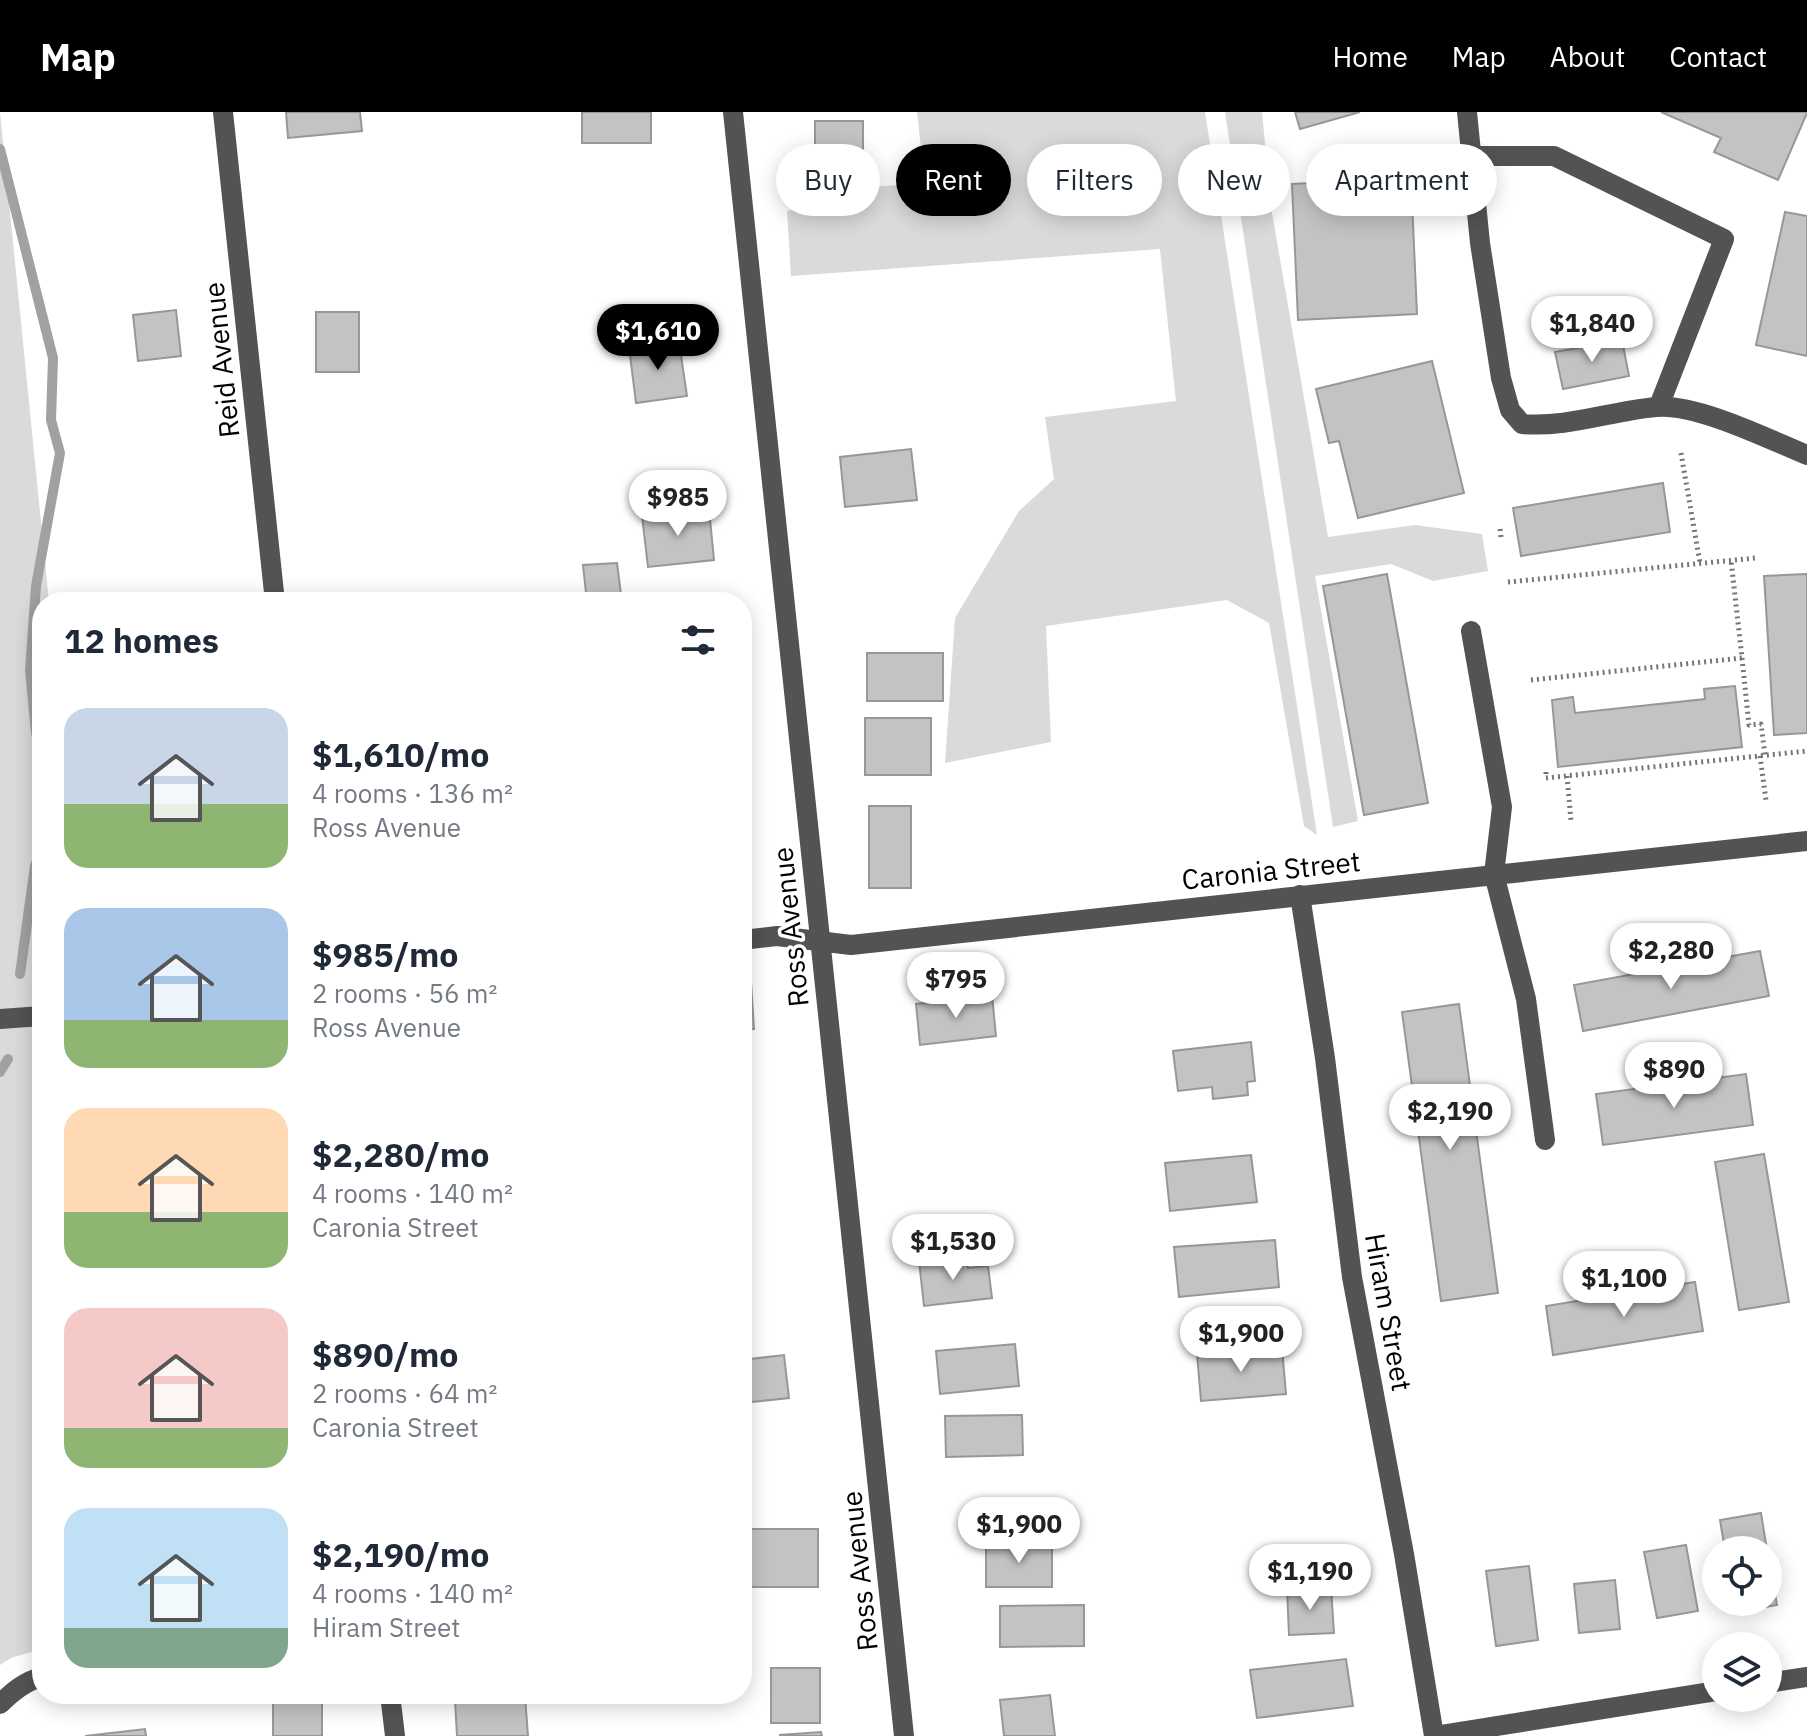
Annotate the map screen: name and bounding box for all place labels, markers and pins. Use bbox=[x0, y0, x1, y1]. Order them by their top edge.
pin: $1,840 bbox=[1527, 296, 1657, 364]
pin: $1,610 bbox=[593, 304, 723, 372]
pin: $985 bbox=[631, 470, 725, 538]
pin: $2,280 bbox=[1606, 923, 1736, 991]
pin: $795 bbox=[909, 952, 1003, 1020]
pin: $890 bbox=[1627, 1042, 1721, 1110]
pin: $2,190 bbox=[1385, 1084, 1515, 1152]
pin: $1,530 bbox=[888, 1214, 1018, 1282]
pin: $1,100 bbox=[1559, 1251, 1689, 1319]
pin: $1,900 bbox=[1176, 1306, 1306, 1374]
pin: $1,900 bbox=[954, 1497, 1084, 1565]
pin: $1,190 bbox=[1245, 1544, 1375, 1612]

